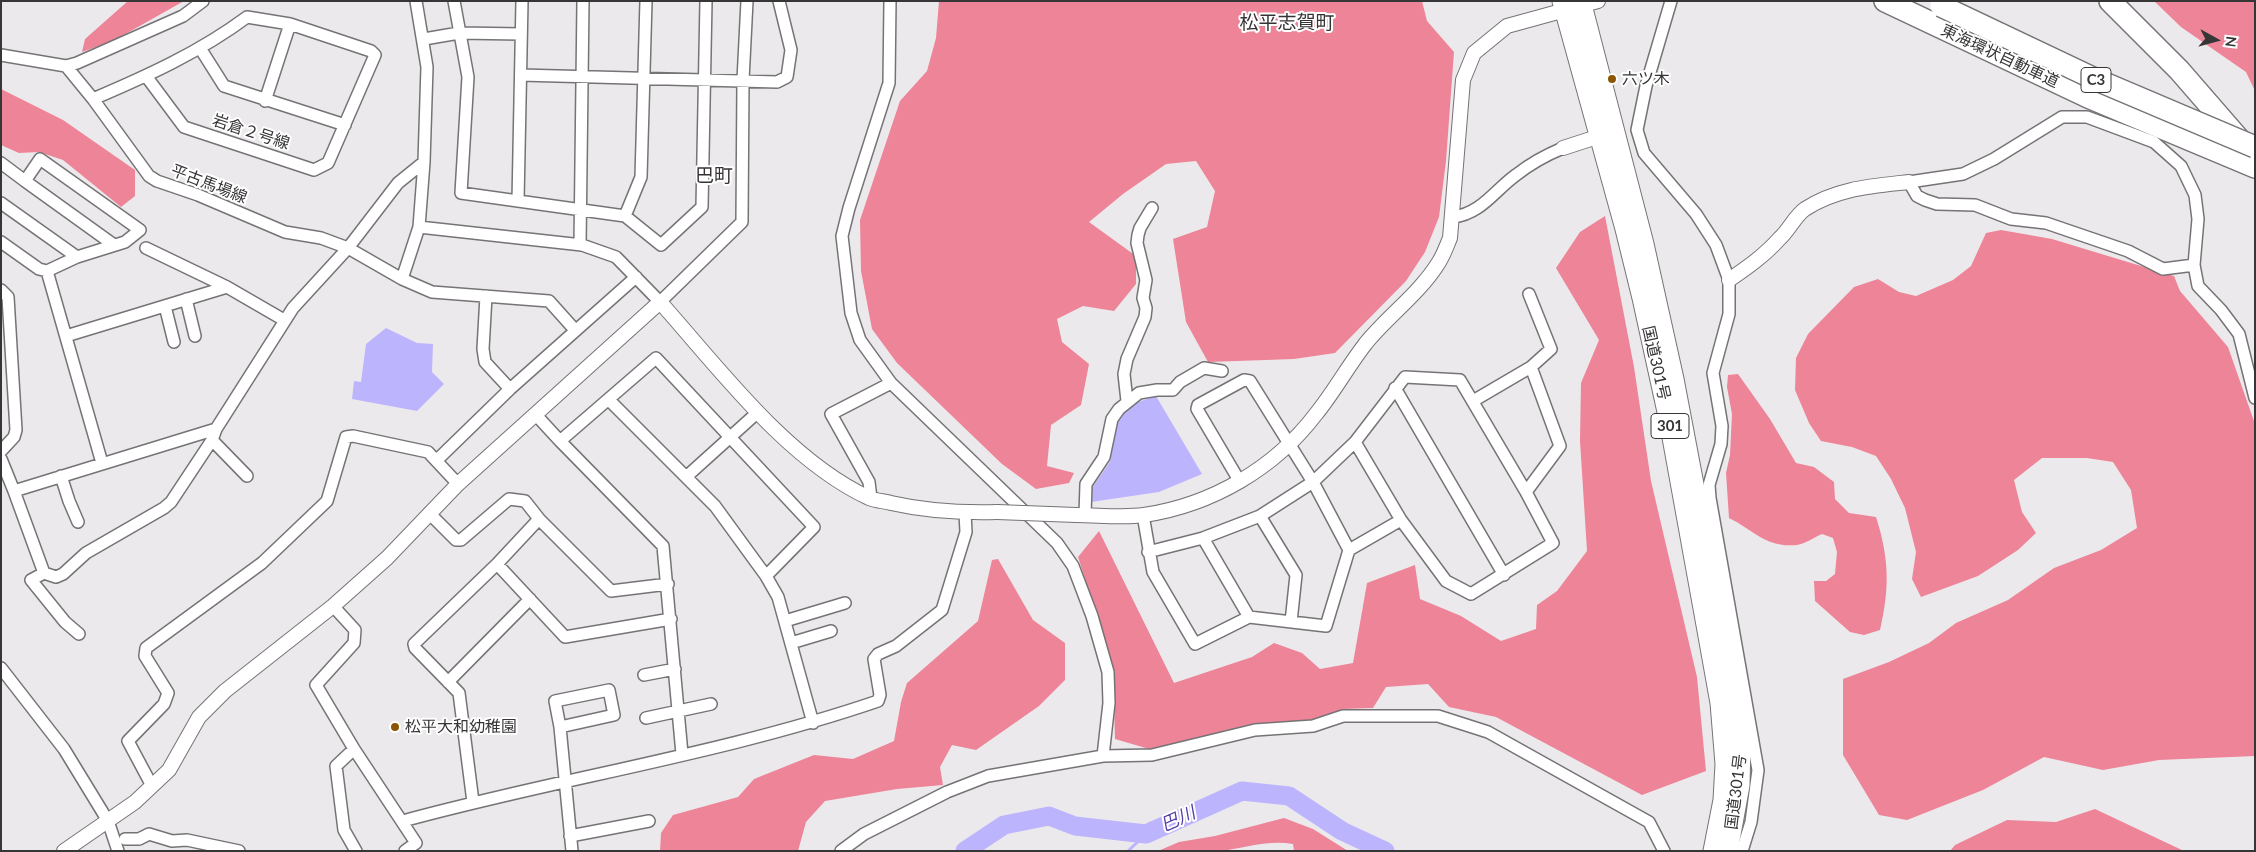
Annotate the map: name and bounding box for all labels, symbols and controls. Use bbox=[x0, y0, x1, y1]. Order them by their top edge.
district label: 松平志賀町 bbox=[1240, 12, 1334, 34]
north arrow bbox=[2191, 15, 2241, 65]
street label: 東海環状自動車道 bbox=[1938, 20, 2062, 92]
text: N bbox=[2222, 35, 2240, 48]
road number: C3 bbox=[2081, 68, 2111, 92]
place label: 六ツ木 bbox=[1622, 69, 1670, 89]
marker: 六ツ木 bbox=[1606, 73, 1618, 85]
street label: 岩倉２号線 bbox=[210, 111, 292, 153]
street label: 平古馬場線 bbox=[168, 161, 250, 207]
district label: 巴町 bbox=[695, 165, 733, 187]
street label: 国道301号 bbox=[1638, 324, 1674, 402]
road number: 301 bbox=[1651, 414, 1689, 438]
place label: 松平大和幼稚園 bbox=[405, 717, 517, 737]
marker: 松平大和幼稚園 bbox=[389, 721, 401, 733]
street label: 国道301号 bbox=[1722, 753, 1750, 831]
water label: 巴川 bbox=[1157, 802, 1199, 836]

